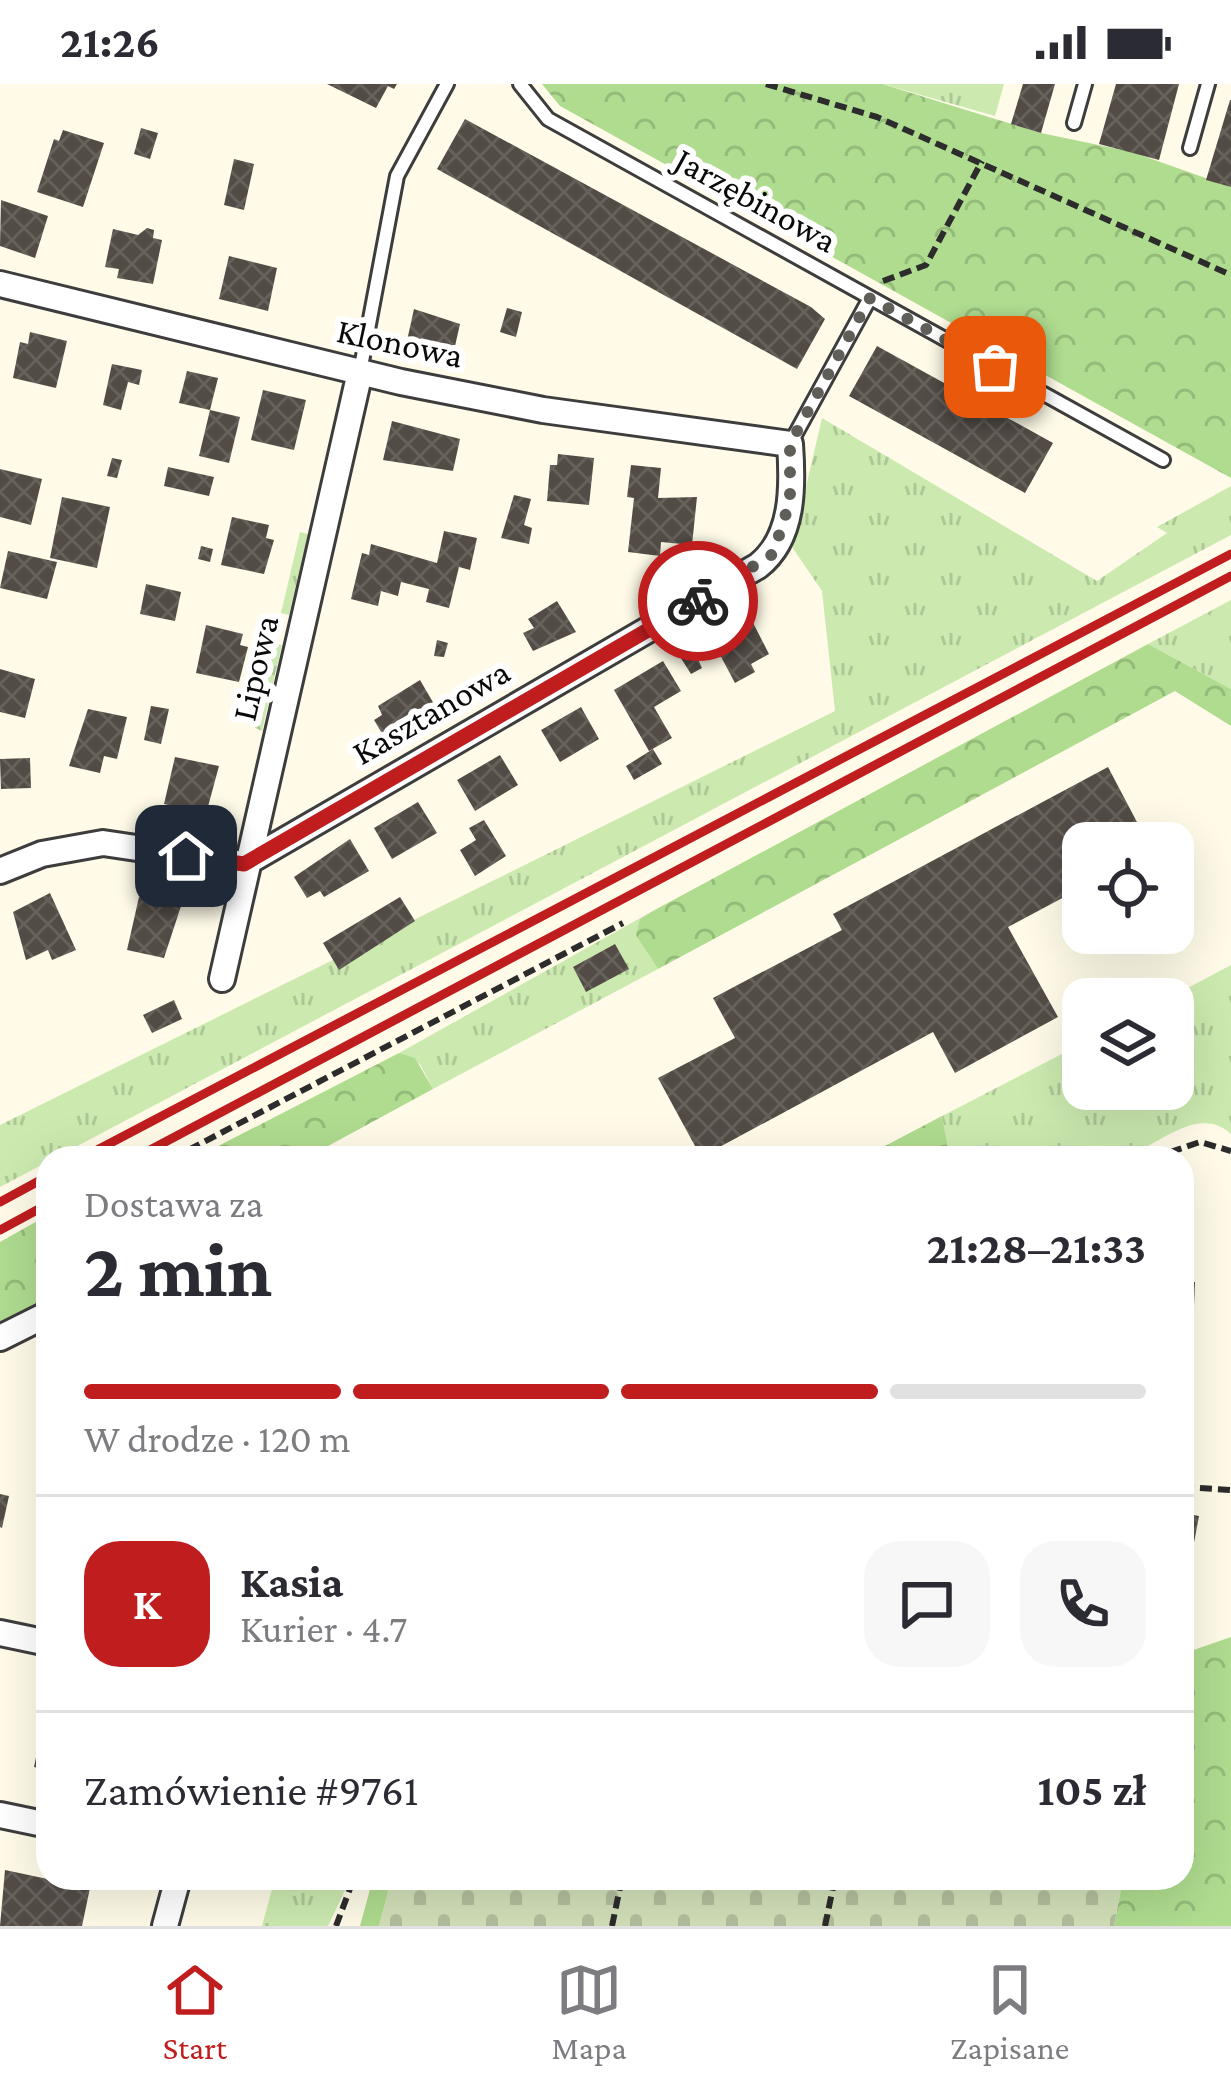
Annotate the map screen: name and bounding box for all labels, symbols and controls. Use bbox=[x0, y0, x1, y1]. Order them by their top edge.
text: 21:26 bbox=[60, 17, 160, 67]
street label: Jarzębinowa bbox=[665, 138, 844, 261]
street label: Klonowa bbox=[333, 310, 467, 376]
pin bbox=[944, 316, 1046, 418]
icon: bag bbox=[962, 334, 1028, 400]
courier bbox=[638, 541, 758, 661]
icon: bike bbox=[665, 568, 731, 634]
street label: Lipowa bbox=[223, 611, 287, 725]
street label: Kasztanowa bbox=[345, 651, 517, 773]
pin bbox=[135, 805, 237, 907]
map controls bbox=[1062, 822, 1194, 1110]
button: locate bbox=[1062, 822, 1194, 954]
icon: home bbox=[153, 823, 219, 889]
button: layers bbox=[1062, 978, 1194, 1110]
text: Dostawa za bbox=[84, 1182, 264, 1225]
text: 21:28–21:33 bbox=[927, 1223, 1146, 1273]
text: 2 min bbox=[84, 1226, 272, 1313]
text: W drodze · 120 m bbox=[84, 1417, 351, 1460]
button: chat bbox=[864, 1541, 990, 1667]
button: phone bbox=[1020, 1541, 1146, 1667]
text: Kasia bbox=[240, 1557, 344, 1607]
text: K bbox=[133, 1579, 161, 1629]
text: Kurier · 4.7 bbox=[240, 1607, 407, 1650]
text: Zamówienie #9761 bbox=[84, 1765, 419, 1815]
text: 105 zł bbox=[1037, 1765, 1146, 1815]
tab: Start bbox=[162, 1957, 228, 2066]
tab: Mapa bbox=[551, 1957, 627, 2066]
tab: Zapisane bbox=[950, 1957, 1069, 2066]

